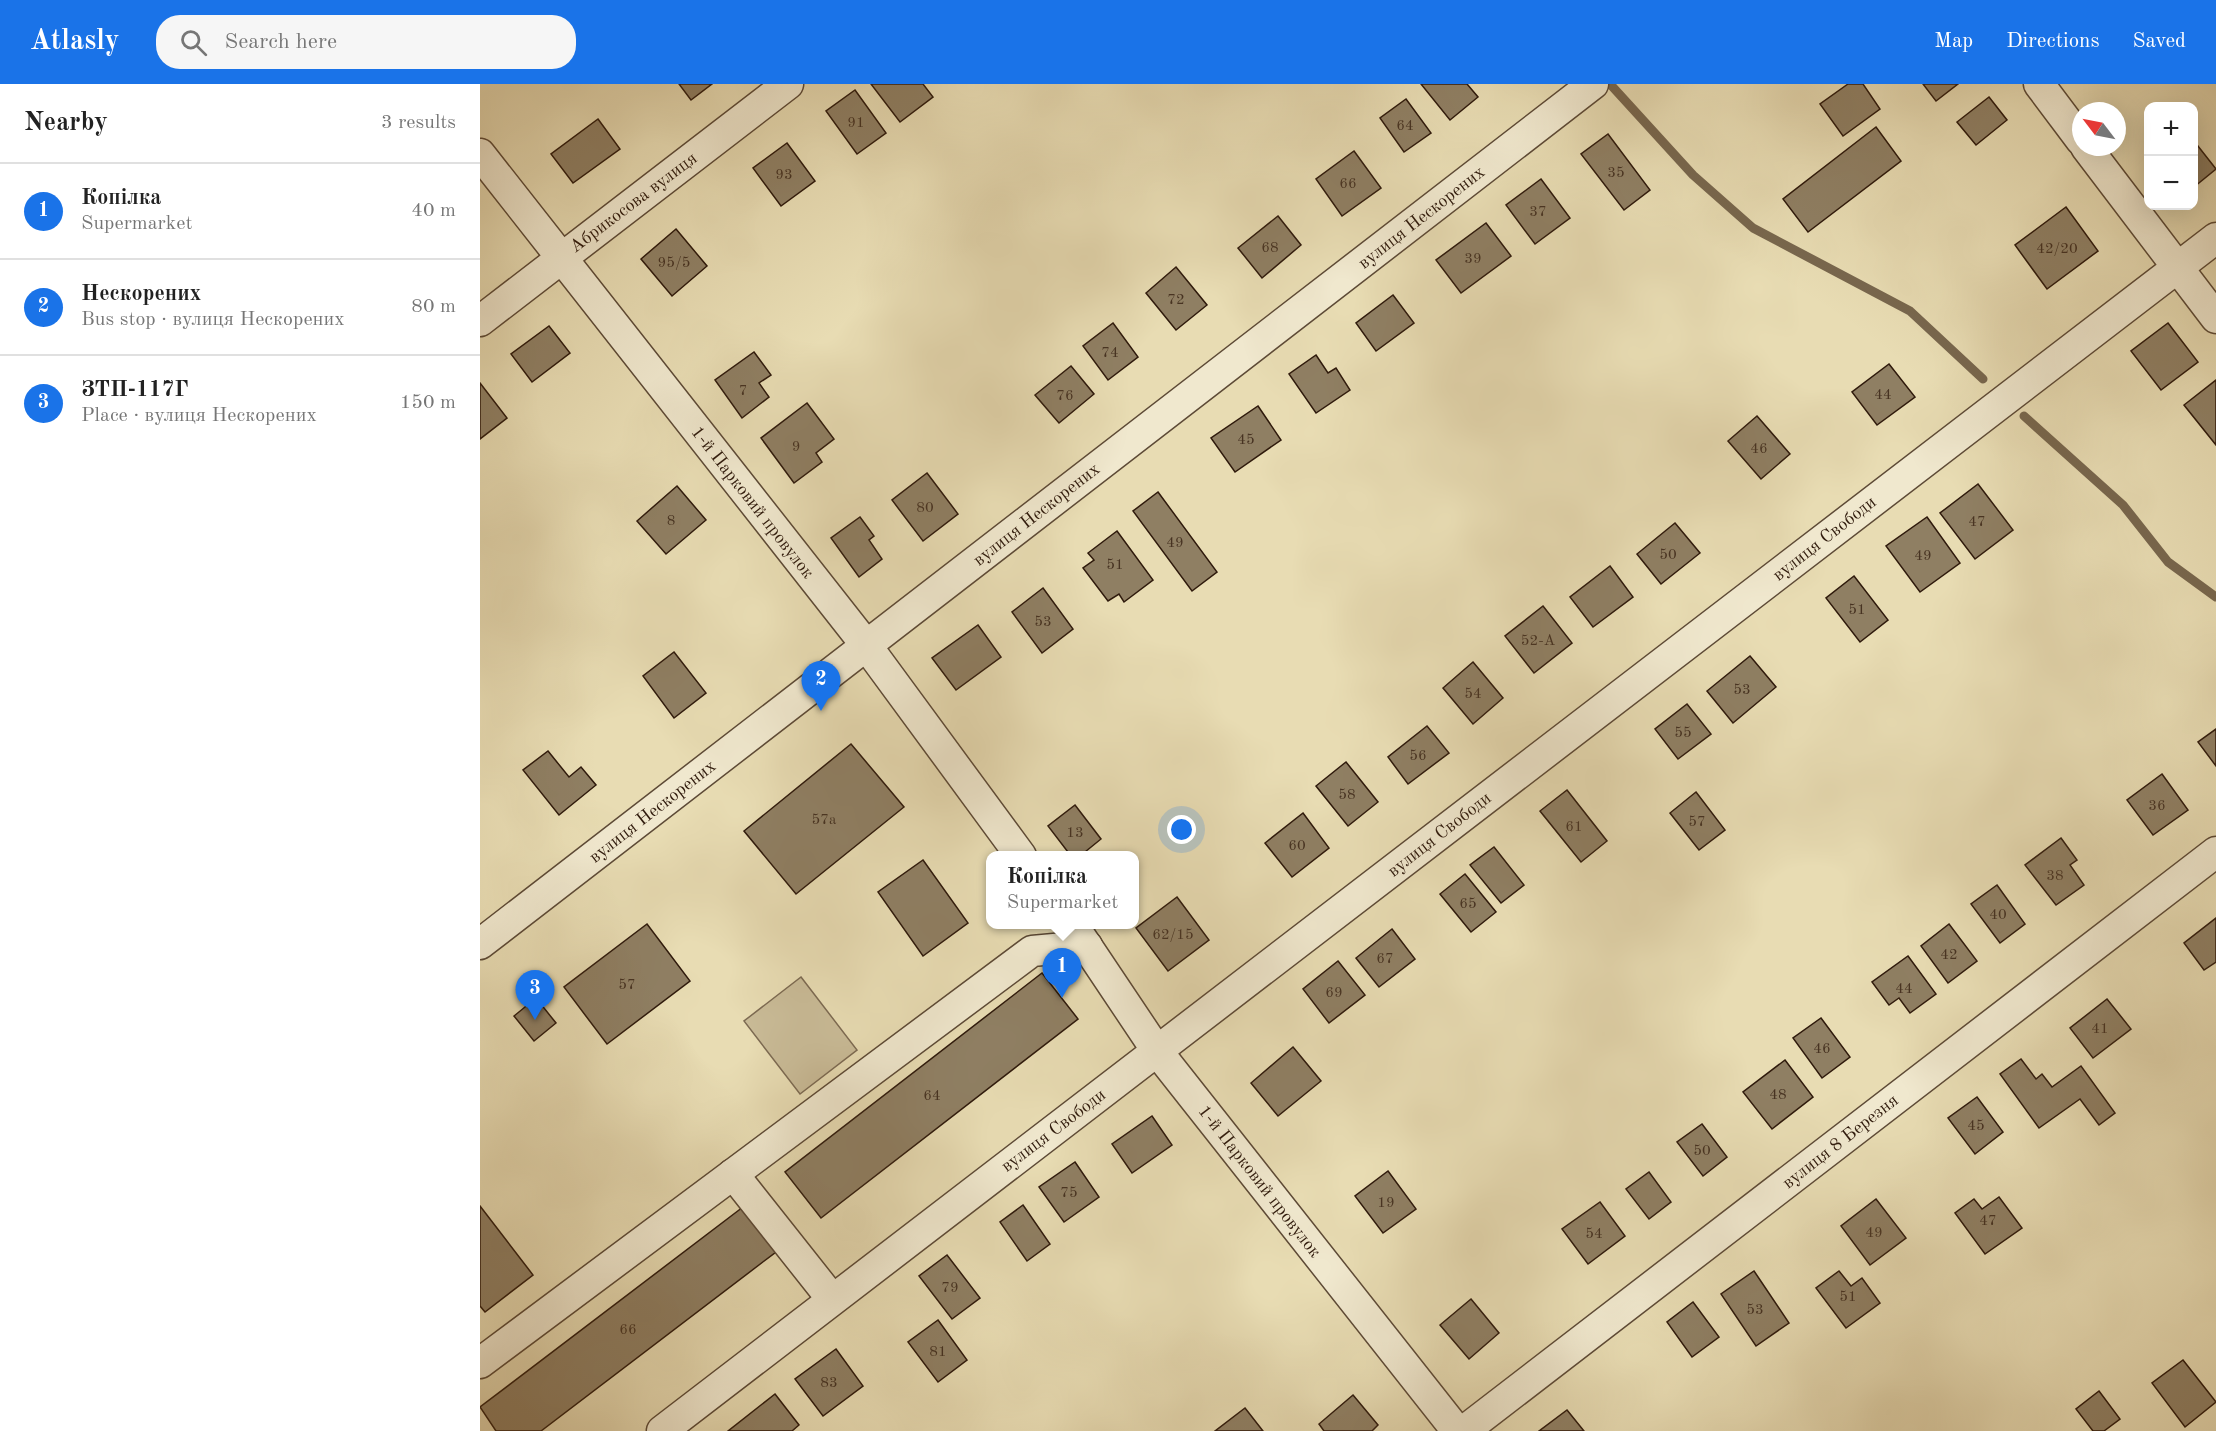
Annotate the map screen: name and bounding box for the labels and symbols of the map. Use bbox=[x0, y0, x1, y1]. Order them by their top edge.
north arrow bbox=[2072, 102, 2126, 156]
house number: 91 bbox=[847, 116, 865, 131]
house number: 64 bbox=[1396, 119, 1414, 134]
street label: Абрикосова вулиця bbox=[567, 149, 701, 256]
street label: вулиця Нескорених bbox=[1355, 163, 1488, 273]
house number: 35 bbox=[1607, 166, 1625, 181]
house number: 93 bbox=[775, 168, 793, 183]
house number: 66 bbox=[1339, 177, 1357, 192]
house number: 37 bbox=[1529, 205, 1547, 220]
house number: 68 bbox=[1261, 241, 1279, 256]
house number: 42/20 bbox=[2036, 242, 2078, 257]
house number: 39 bbox=[1464, 252, 1482, 267]
house number: 95/5 bbox=[658, 256, 690, 271]
house number: 72 bbox=[1167, 293, 1185, 308]
house number: 74 bbox=[1101, 346, 1119, 361]
house number: 7 bbox=[739, 384, 747, 399]
house number: 44 bbox=[1874, 388, 1892, 403]
house number: 76 bbox=[1056, 389, 1074, 404]
street label: 1-й Парковий провулок bbox=[687, 423, 817, 582]
house number: 45 bbox=[1237, 433, 1255, 448]
house number: 9 bbox=[792, 440, 800, 455]
house number: 46 bbox=[1750, 442, 1768, 457]
street label: вулиця Нескорених bbox=[970, 460, 1103, 570]
street label: вулиця Свободи bbox=[1770, 493, 1880, 585]
house number: 80 bbox=[916, 501, 934, 516]
house number: 8 bbox=[667, 514, 675, 529]
house number: 47 bbox=[1968, 515, 1986, 530]
house number: 49 bbox=[1166, 536, 1184, 551]
house number: 50 bbox=[1659, 548, 1677, 563]
house number: 49 bbox=[1914, 549, 1932, 564]
house number: 51 bbox=[1106, 558, 1124, 573]
house number: 51 bbox=[1848, 603, 1866, 618]
house number: 53 bbox=[1034, 615, 1052, 630]
house number: 52-А bbox=[1521, 634, 1556, 649]
pin: 2 bbox=[802, 662, 840, 711]
house number: 53 bbox=[1733, 683, 1751, 698]
house number: 54 bbox=[1464, 687, 1482, 702]
house number: 55 bbox=[1674, 726, 1692, 741]
house number: 56 bbox=[1409, 749, 1427, 764]
street label: вулиця Нескорених bbox=[586, 757, 719, 867]
house number: 58 bbox=[1338, 788, 1356, 803]
street label: вулиця Свободи bbox=[1385, 789, 1495, 881]
house number: 36 bbox=[2148, 799, 2166, 814]
house number: 57а bbox=[812, 813, 837, 828]
your location bbox=[1167, 815, 1196, 844]
house number: 57 bbox=[1688, 815, 1706, 830]
house number: 61 bbox=[1565, 820, 1583, 835]
house number: 13 bbox=[1066, 826, 1084, 841]
house number: 60 bbox=[1288, 839, 1306, 854]
house number: 38 bbox=[2046, 869, 2064, 884]
house number: 65 bbox=[1459, 897, 1477, 912]
house number: 40 bbox=[1989, 908, 2007, 923]
house number: 62/15 bbox=[1152, 928, 1194, 943]
pin: 1 bbox=[1042, 948, 1082, 998]
house number: 42 bbox=[1940, 948, 1958, 963]
house number: 67 bbox=[1376, 952, 1394, 967]
pin: 3 bbox=[516, 970, 554, 1020]
house number: 57 bbox=[618, 978, 636, 993]
house number: 44 bbox=[1895, 982, 1913, 997]
house number: 69 bbox=[1325, 986, 1343, 1001]
house number: 41 bbox=[2091, 1022, 2109, 1037]
house number: 46 bbox=[1813, 1042, 1831, 1057]
street label: вулиця Свободи bbox=[998, 1086, 1109, 1176]
house number: 48 bbox=[1769, 1088, 1787, 1103]
house number: 64 bbox=[923, 1089, 941, 1104]
street label: вулиця 8 Березня bbox=[1779, 1091, 1902, 1192]
street label: 1-й Парковий провулок bbox=[1194, 1102, 1324, 1261]
house number: 45 bbox=[1967, 1119, 1985, 1134]
house number: 50 bbox=[1693, 1144, 1711, 1159]
house number: 75 bbox=[1060, 1186, 1078, 1201]
house number: 19 bbox=[1377, 1196, 1395, 1211]
house number: 47 bbox=[1979, 1214, 1997, 1229]
house number: 49 bbox=[1865, 1226, 1883, 1241]
house number: 54 bbox=[1585, 1227, 1603, 1242]
house number: 79 bbox=[941, 1281, 959, 1296]
house number: 51 bbox=[1839, 1290, 1857, 1305]
house number: 53 bbox=[1746, 1303, 1764, 1318]
house number: 66 bbox=[619, 1323, 637, 1338]
house number: 81 bbox=[929, 1345, 947, 1360]
house number: 83 bbox=[820, 1376, 838, 1391]

